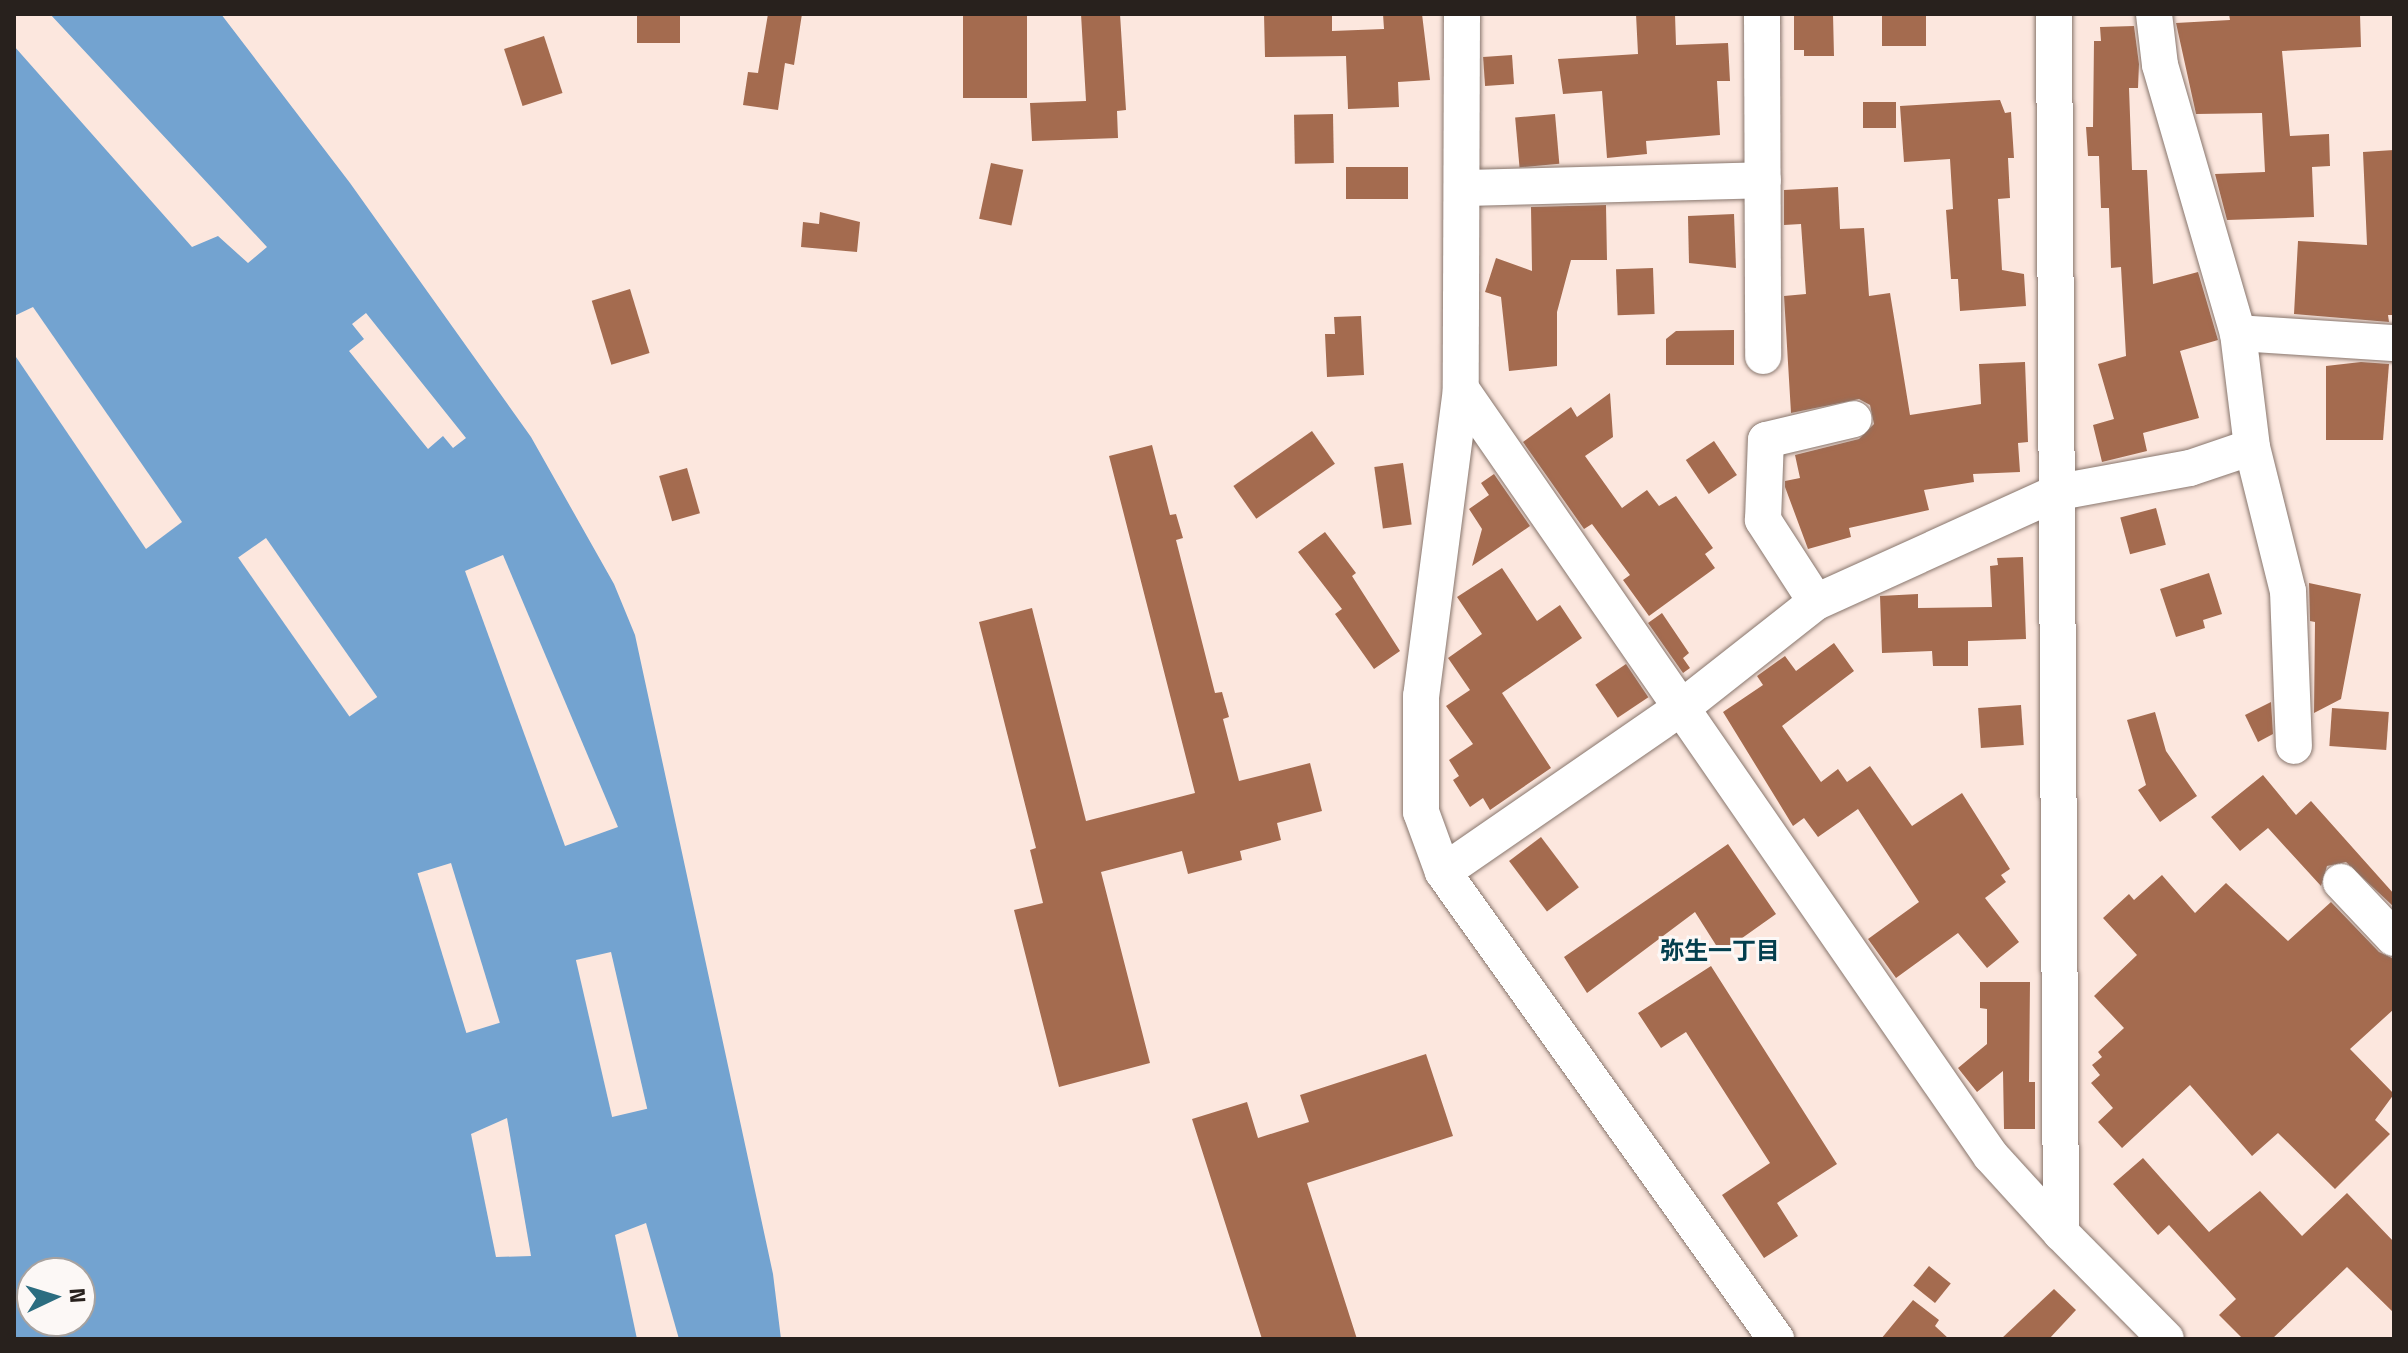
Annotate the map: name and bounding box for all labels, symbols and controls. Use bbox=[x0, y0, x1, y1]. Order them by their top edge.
district label: 弥生一丁目 bbox=[1660, 937, 1780, 965]
north arrow bbox=[16, 1257, 96, 1337]
text: N bbox=[60, 1287, 95, 1304]

